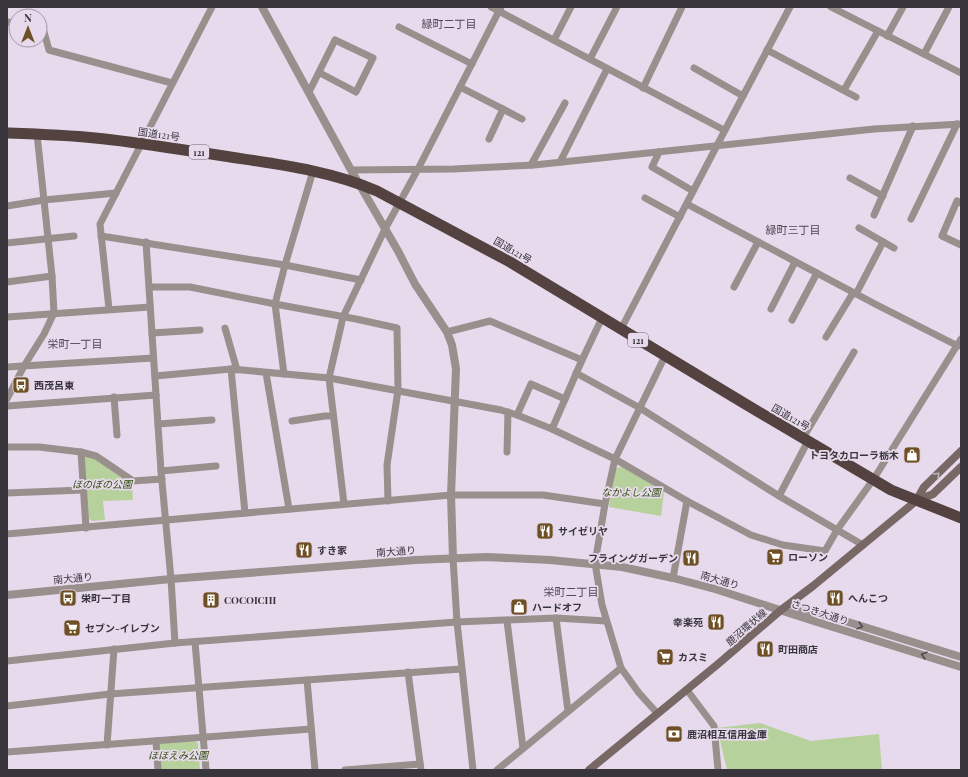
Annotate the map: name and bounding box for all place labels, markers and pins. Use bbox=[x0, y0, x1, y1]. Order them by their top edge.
bus stop icon: 西茂呂東 bbox=[11, 375, 31, 395]
place label: 西茂呂東 bbox=[34, 378, 75, 392]
shop icon: トヨタカローラ栃木 bbox=[902, 445, 922, 465]
place label: トヨタカローラ栃木 bbox=[809, 448, 899, 462]
restaurant icon: サイゼリヤ bbox=[535, 521, 555, 541]
place label: サイゼリヤ bbox=[558, 524, 608, 538]
restaurant icon: すき家 bbox=[294, 540, 314, 560]
place label: すき家 bbox=[317, 543, 347, 557]
supermarket icon: ローソン bbox=[765, 547, 785, 567]
restaurant icon: フライングガーデン bbox=[681, 548, 701, 568]
place label: ローソン bbox=[788, 550, 828, 564]
place label: フライングガーデン bbox=[588, 551, 678, 565]
bus stop icon: 栄町一丁目 bbox=[58, 588, 78, 608]
restaurant icon: へんこつ bbox=[825, 588, 845, 608]
building icon: COCOICHI bbox=[201, 590, 221, 610]
place label: 栄町一丁目 bbox=[81, 591, 131, 605]
place label: へんこつ bbox=[848, 591, 888, 605]
place label: COCOICHI bbox=[224, 593, 277, 607]
shop icon: ハードオフ bbox=[509, 597, 529, 617]
place label: ハードオフ bbox=[532, 600, 582, 614]
restaurant icon: 幸楽苑 bbox=[706, 612, 726, 632]
place label: 幸楽苑 bbox=[673, 615, 703, 629]
supermarket icon: セブン-イレブン bbox=[62, 618, 82, 638]
place label: セブン-イレブン bbox=[85, 621, 160, 635]
restaurant icon: 町田商店 bbox=[755, 639, 775, 659]
place label: 町田商店 bbox=[778, 642, 818, 656]
supermarket icon: カスミ bbox=[655, 647, 675, 667]
place label: カスミ bbox=[678, 650, 708, 664]
bank icon: 鹿沼相互信用金庫 bbox=[664, 724, 684, 744]
place label: 鹿沼相互信用金庫 bbox=[687, 727, 767, 741]

